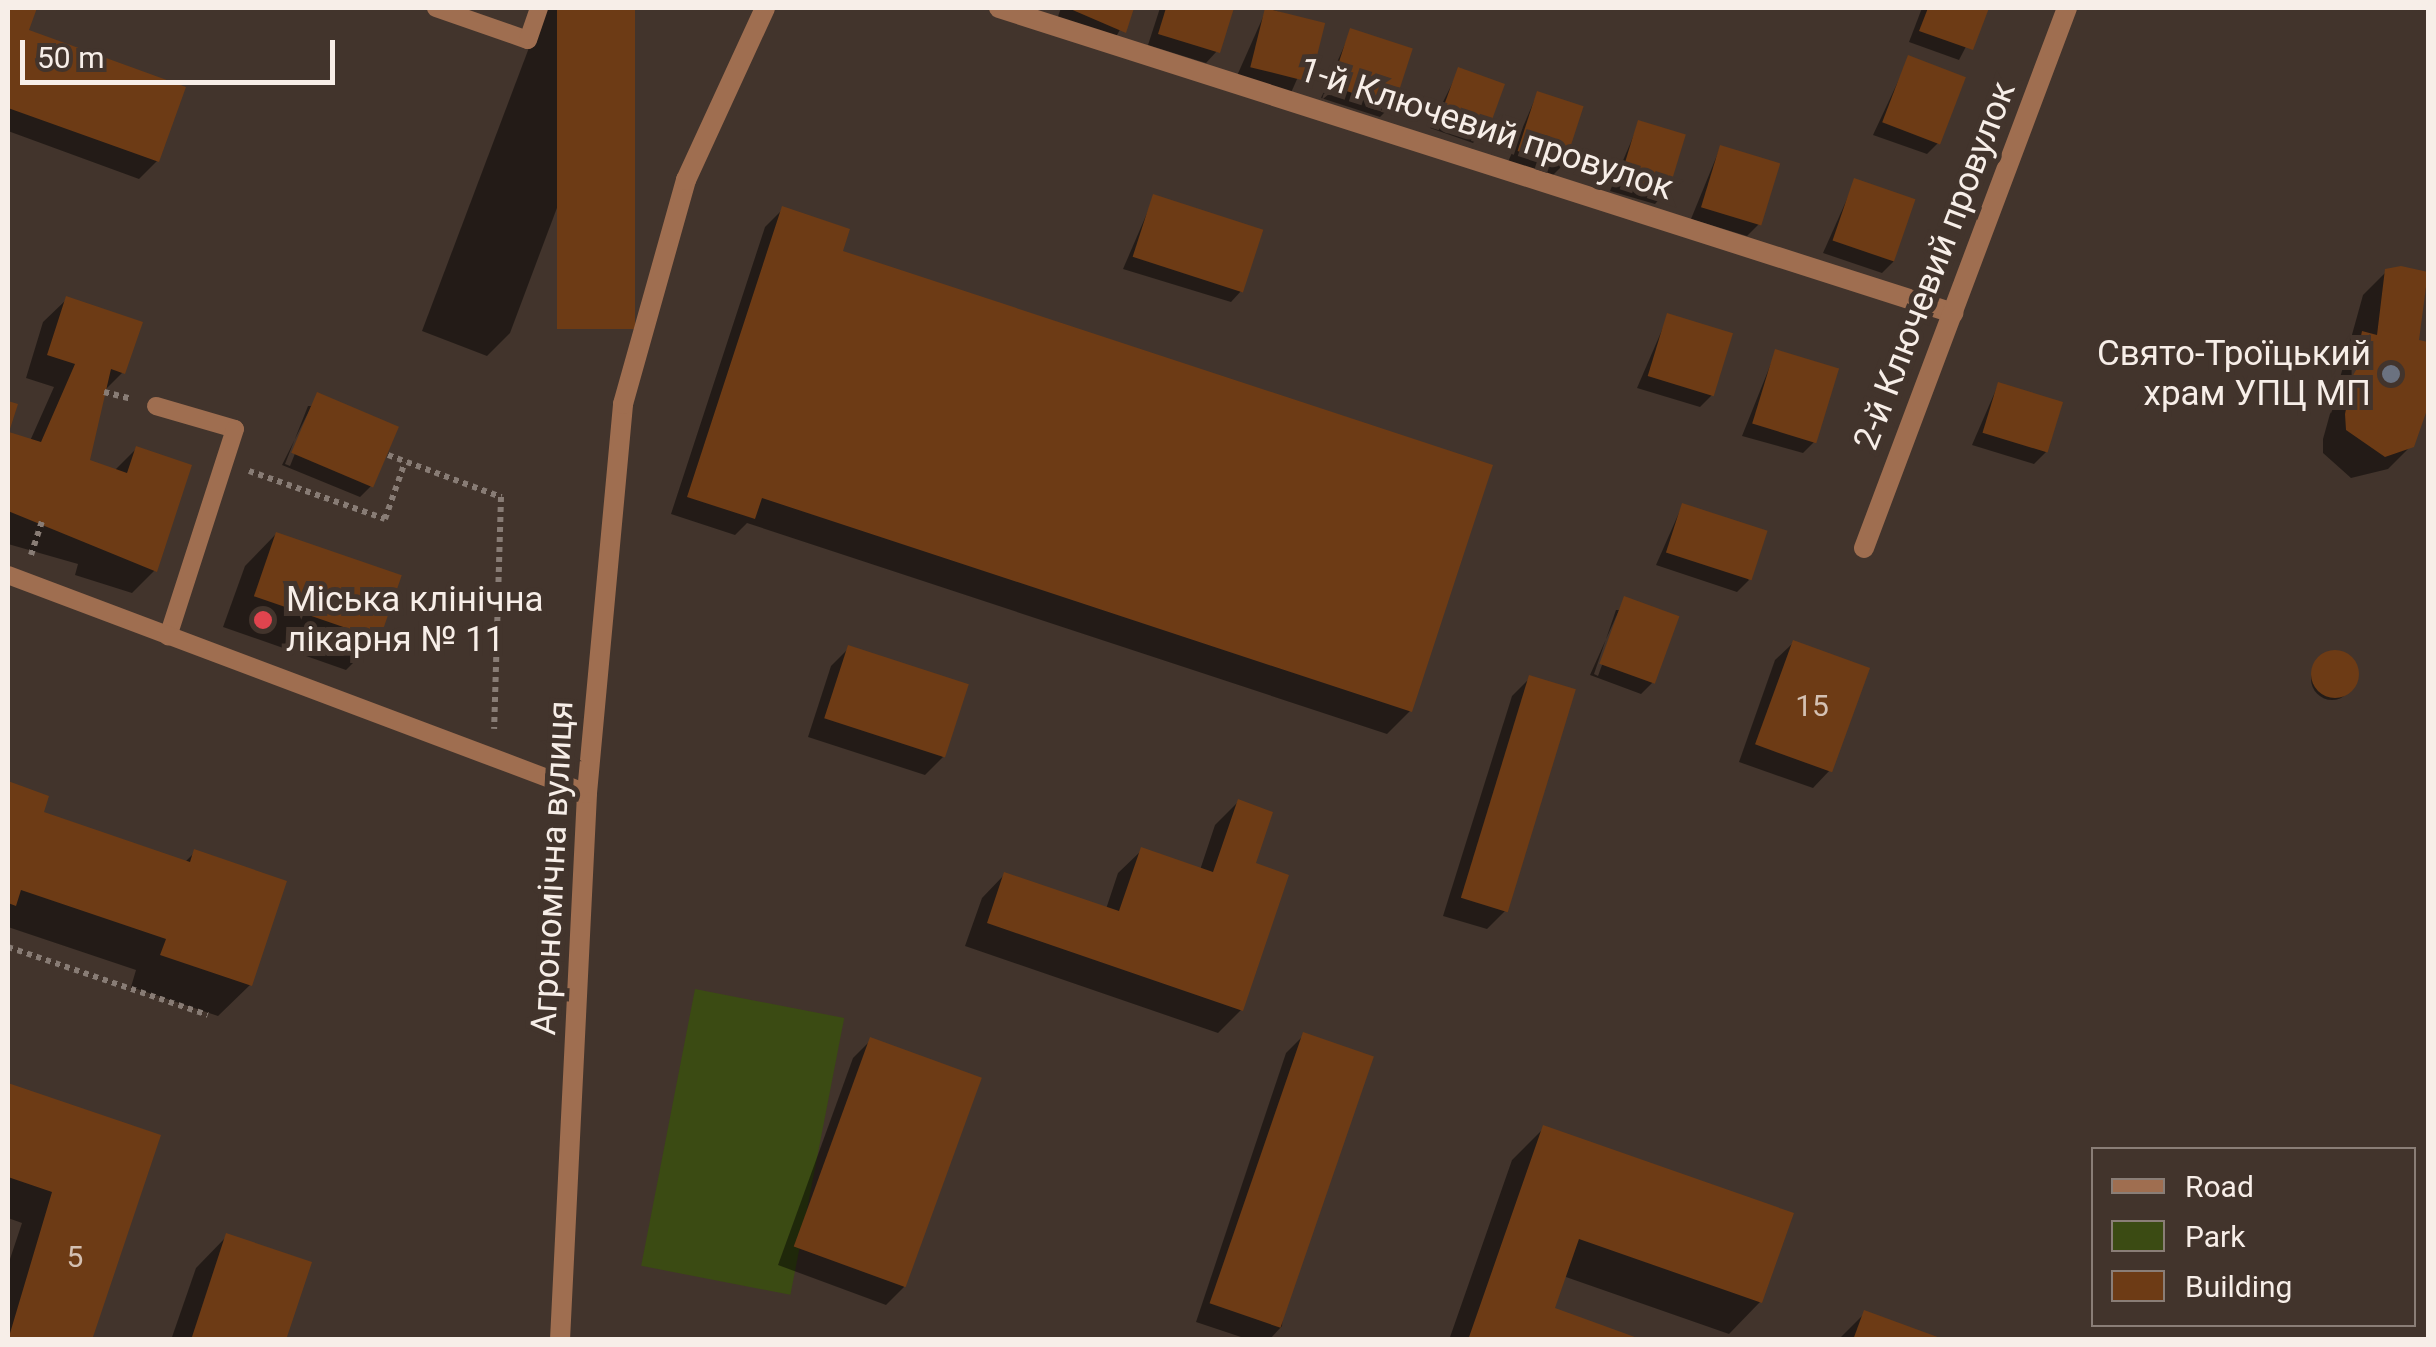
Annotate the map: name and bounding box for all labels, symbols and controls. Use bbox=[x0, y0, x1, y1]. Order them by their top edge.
scale bar bbox=[25, 20, 340, 82]
text: 50 m bbox=[37, 40, 104, 75]
street label: 1-й Ключевий провулок bbox=[1294, 49, 1678, 209]
street label: 2-й Ключевий провулок bbox=[1845, 76, 2025, 456]
place label: Свято-Троїцький храм УПЦ МП bbox=[2097, 333, 2371, 415]
marker: Свято-Троїцький храм УПЦ МП bbox=[2380, 363, 2402, 385]
place label: Міська клінічна лікарня № 11 bbox=[286, 579, 544, 661]
marker: Міська клінічна лікарня № 11 bbox=[250, 607, 276, 633]
house number: 15 bbox=[1795, 688, 1829, 724]
street label: Агрономічна вулиця bbox=[523, 700, 583, 1036]
legend bbox=[2091, 1147, 2416, 1327]
text: Road bbox=[2185, 1169, 2254, 1204]
text: Park bbox=[2185, 1219, 2245, 1254]
house number: 5 bbox=[67, 1239, 83, 1275]
text: Building bbox=[2185, 1269, 2292, 1304]

